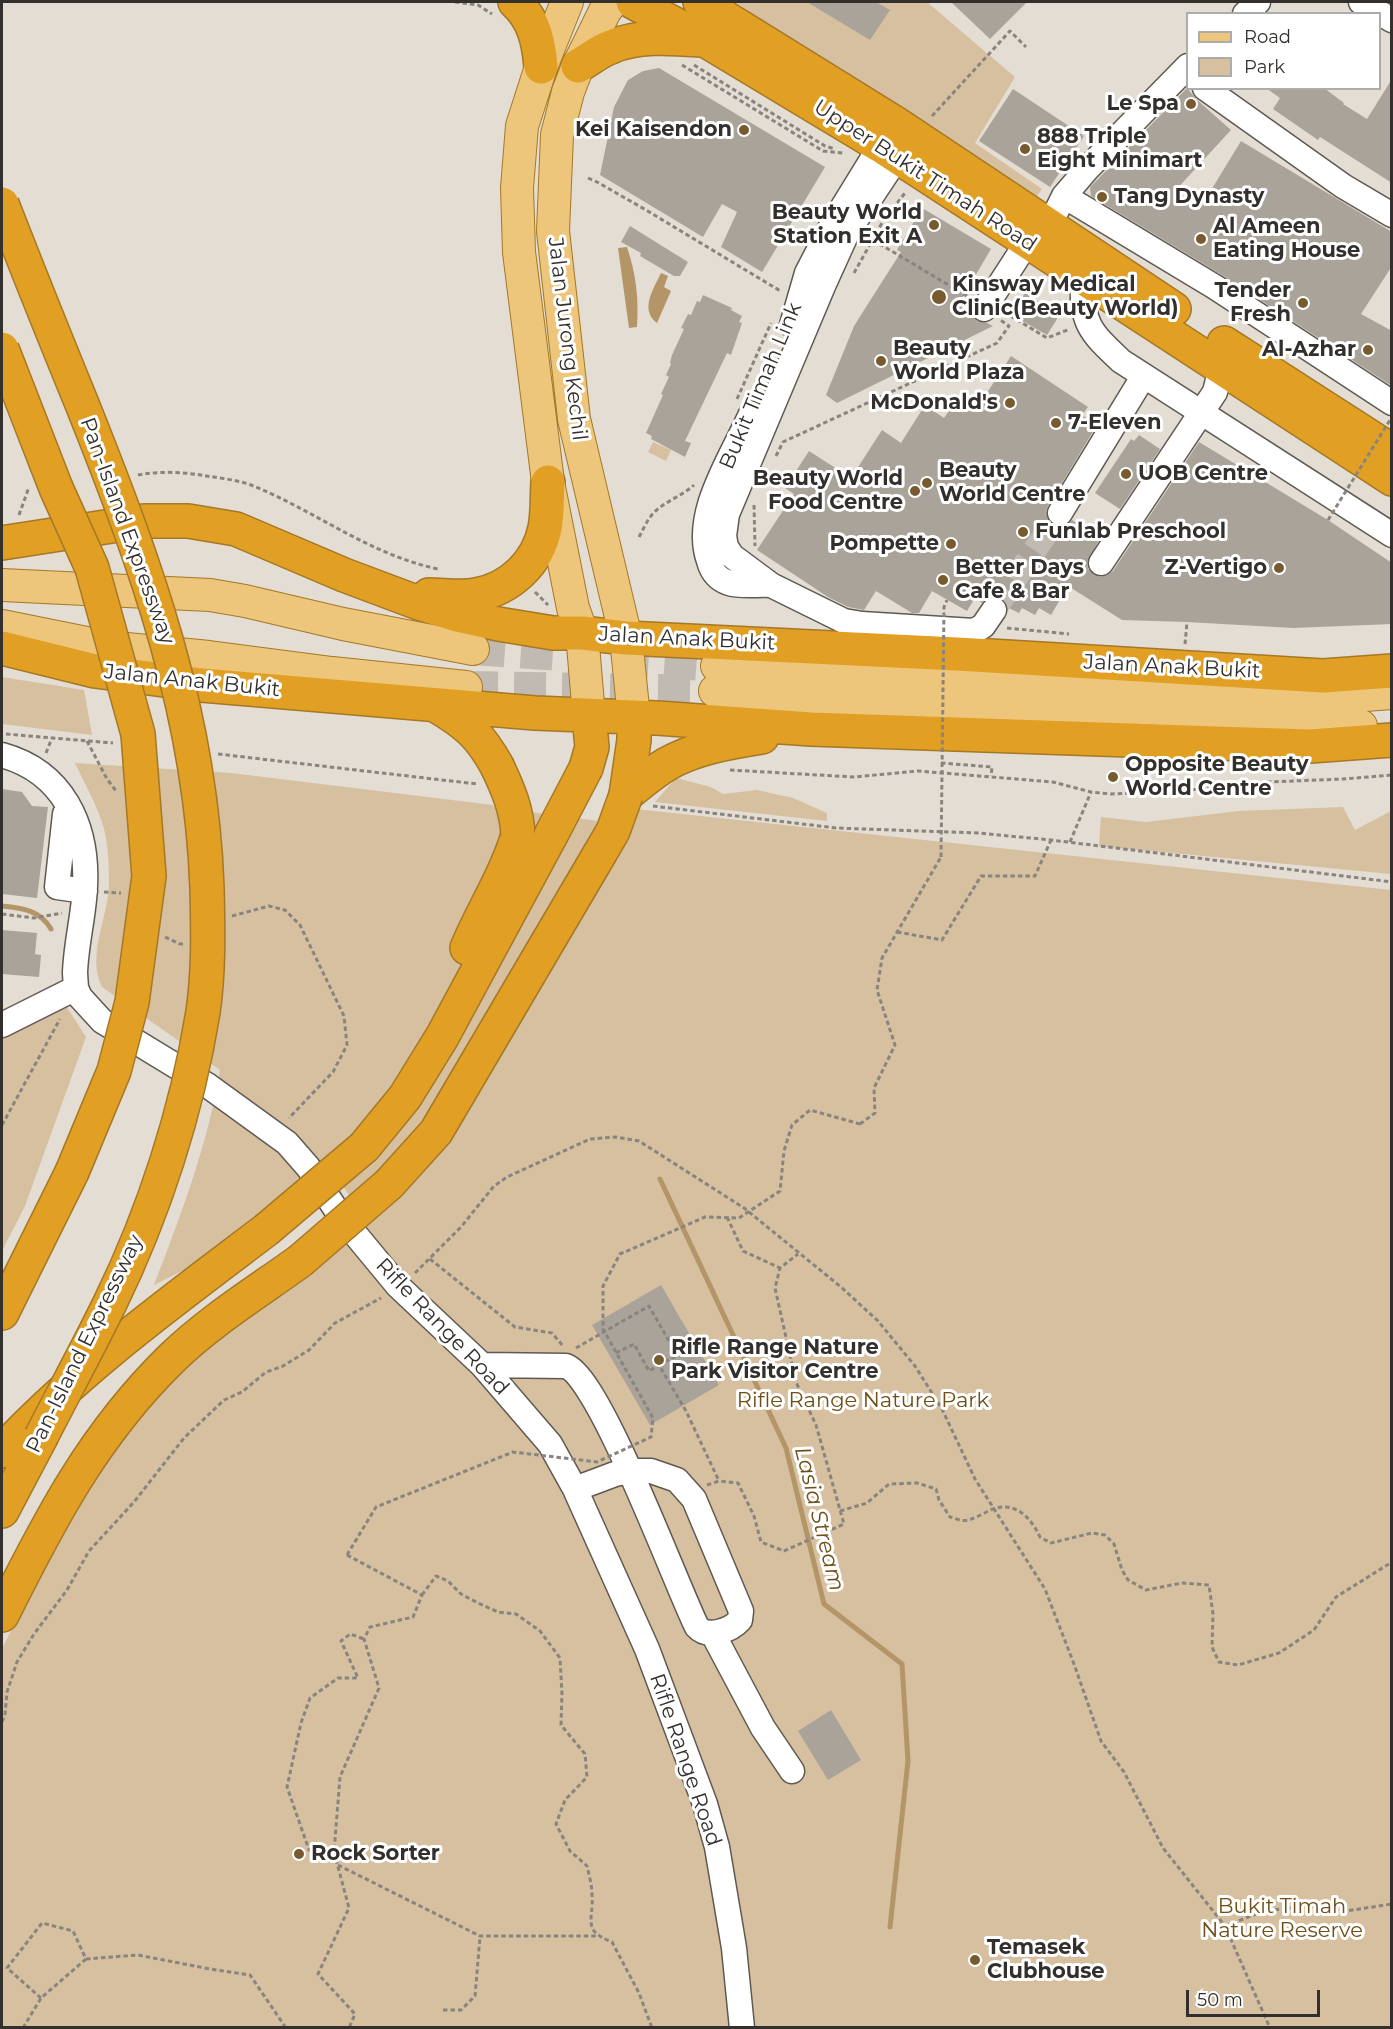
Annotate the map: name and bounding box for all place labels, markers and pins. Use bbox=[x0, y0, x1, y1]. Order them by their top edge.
place label: Le Spa bbox=[1107, 91, 1179, 117]
marker: Le Spa bbox=[1184, 97, 1198, 111]
place label: Kei Kaisendon bbox=[575, 117, 732, 143]
marker: Kei Kaisendon bbox=[737, 123, 751, 137]
place label: 888 Triple Eight Minimart bbox=[1037, 124, 1202, 174]
marker: 888 Triple Eight Minimart bbox=[1018, 142, 1032, 156]
place label: Tang Dynasty bbox=[1114, 184, 1264, 210]
marker: Tang Dynasty bbox=[1095, 190, 1109, 204]
place label: Beauty World Station Exit A bbox=[772, 200, 922, 250]
place label: Al Ameen Eating House bbox=[1213, 214, 1360, 264]
marker: Beauty World Station Exit A bbox=[927, 218, 941, 232]
marker: Al Ameen Eating House bbox=[1194, 232, 1208, 246]
place label: Kinsway Medical Clinic(Beauty World) bbox=[952, 272, 1178, 322]
place label: Tender Fresh bbox=[1214, 278, 1291, 328]
marker: Kinsway Medical Clinic(Beauty World) bbox=[930, 288, 948, 306]
marker: Tender Fresh bbox=[1296, 296, 1310, 310]
place label: Beauty World Plaza bbox=[893, 336, 1025, 386]
place label: Al-Azhar bbox=[1262, 337, 1356, 363]
marker: Al-Azhar bbox=[1361, 343, 1375, 357]
marker: Beauty World Plaza bbox=[874, 354, 888, 368]
place label: McDonald's bbox=[870, 390, 998, 416]
marker: McDonald's bbox=[1003, 396, 1017, 410]
place label: 7-Eleven bbox=[1068, 410, 1162, 436]
marker: 7-Eleven bbox=[1049, 416, 1063, 430]
place label: Beauty World Centre bbox=[939, 458, 1086, 508]
place label: UOB Centre bbox=[1138, 461, 1268, 487]
place label: Beauty World Food Centre bbox=[753, 466, 903, 516]
marker: UOB Centre bbox=[1119, 467, 1133, 481]
marker: Beauty World Centre bbox=[920, 476, 934, 490]
marker: Beauty World Food Centre bbox=[908, 484, 922, 498]
place label: Funlab Preschool bbox=[1035, 519, 1226, 545]
marker: Funlab Preschool bbox=[1016, 525, 1030, 539]
place label: Pompette bbox=[829, 531, 939, 557]
marker: Pompette bbox=[944, 537, 958, 551]
place label: Better Days Cafe & Bar bbox=[955, 555, 1084, 605]
place label: Z-Vertigo bbox=[1164, 555, 1267, 581]
marker: Z-Vertigo bbox=[1272, 561, 1286, 575]
marker: Better Days Cafe & Bar bbox=[936, 573, 950, 587]
place label: Opposite Beauty World Centre bbox=[1125, 752, 1308, 802]
marker: Opposite Beauty World Centre bbox=[1106, 770, 1120, 784]
place label: Rifle Range Nature Park Visitor Centre bbox=[671, 1335, 879, 1385]
marker: Rifle Range Nature Park Visitor Centre bbox=[652, 1353, 666, 1367]
place label: Rock Sorter bbox=[311, 1841, 440, 1867]
marker: Rock Sorter bbox=[292, 1847, 306, 1861]
place label: Temasek Clubhouse bbox=[987, 1935, 1105, 1985]
marker: Temasek Clubhouse bbox=[968, 1953, 982, 1967]

